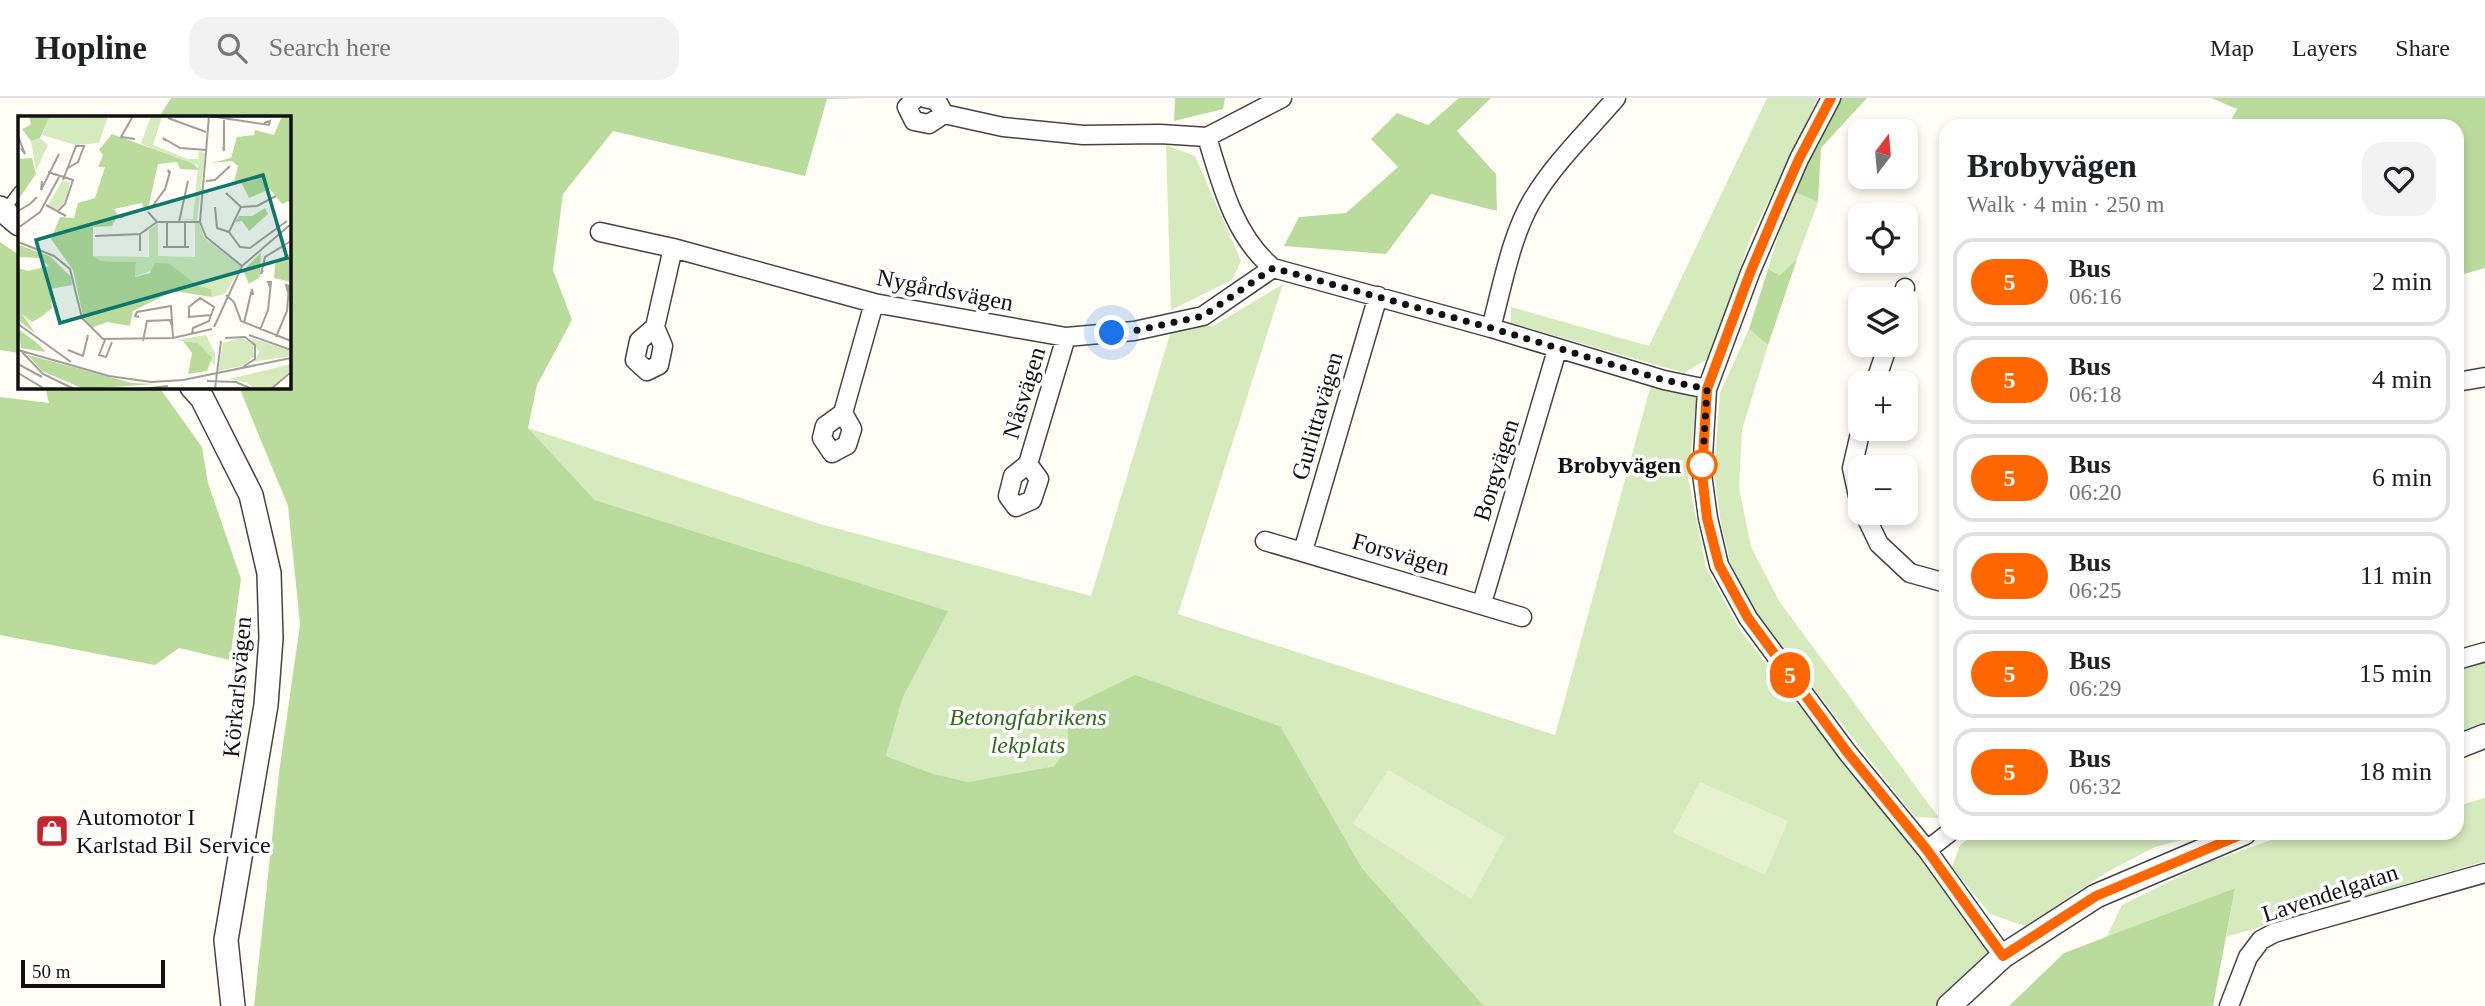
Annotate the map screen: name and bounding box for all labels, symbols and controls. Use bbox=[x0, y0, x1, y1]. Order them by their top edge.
search box bbox=[189, 17, 679, 80]
icon: search bbox=[213, 29, 251, 67]
text: Hopline bbox=[35, 30, 147, 66]
text: Search here bbox=[269, 33, 391, 62]
text: Map bbox=[2210, 35, 2254, 61]
text: Layers bbox=[2292, 35, 2357, 61]
text: Share bbox=[2395, 35, 2450, 61]
inset map bbox=[18, 116, 290, 388]
north arrow bbox=[1848, 119, 1918, 189]
map controls bbox=[1848, 119, 1918, 525]
button: heart bbox=[2362, 142, 2436, 216]
text: Brobyvägen bbox=[1967, 148, 2137, 184]
text: Walk · 4 min · 250 m bbox=[1967, 192, 2164, 217]
button: locate bbox=[1848, 203, 1918, 273]
text: Bus bbox=[2069, 254, 2111, 283]
street label: Nygårdsvägen bbox=[874, 264, 1016, 316]
text: 2 min bbox=[2372, 267, 2432, 296]
text: 5 bbox=[2004, 269, 2016, 295]
text: 06:16 bbox=[2069, 284, 2121, 309]
button: layers bbox=[1848, 287, 1918, 357]
your location bbox=[1094, 315, 1129, 350]
street label: Nåsvägen bbox=[998, 344, 1050, 442]
street label: Gurlittavägen bbox=[1286, 349, 1348, 483]
text: Bus bbox=[2069, 352, 2111, 381]
text: 4 min bbox=[2372, 365, 2432, 394]
text: 5 bbox=[2004, 367, 2016, 393]
button: + bbox=[1848, 371, 1918, 441]
text: 06:18 bbox=[2069, 382, 2121, 407]
street label: Borgvägen bbox=[1468, 416, 1524, 524]
marker: Brobyvägen bbox=[1687, 450, 1717, 480]
text: Bus bbox=[2069, 450, 2111, 479]
place label: Brobyvägen bbox=[1557, 452, 1681, 478]
button: − bbox=[1848, 455, 1918, 525]
text: 6 min bbox=[2372, 463, 2432, 492]
text: 5 bbox=[2004, 465, 2016, 491]
text: 06:20 bbox=[2069, 480, 2121, 505]
street label: Forsvägen bbox=[1349, 528, 1453, 580]
text: Bus bbox=[2069, 548, 2111, 577]
text: 11 min bbox=[2360, 561, 2432, 590]
text: 5 bbox=[2004, 563, 2016, 589]
text: 06:25 bbox=[2069, 578, 2121, 603]
street label: Körkarlsvägen bbox=[218, 615, 256, 759]
text: Bus bbox=[2069, 646, 2111, 675]
line badge: 5 bbox=[1767, 652, 1813, 698]
text: 15 min bbox=[2359, 659, 2432, 688]
text: 5 bbox=[2004, 661, 2016, 687]
text: 5 bbox=[1784, 662, 1796, 688]
text: 06:29 bbox=[2069, 676, 2121, 701]
park label: Betongfabrikens lekplats bbox=[949, 704, 1107, 758]
text: Bus bbox=[2069, 744, 2111, 773]
text: 18 min bbox=[2359, 757, 2432, 786]
text: 5 bbox=[2004, 759, 2016, 785]
text: 06:32 bbox=[2069, 774, 2121, 799]
place label: Automotor I Karlstad Bil Service bbox=[76, 804, 271, 858]
shop icon: Automotor I Karlstad Bil Service bbox=[33, 812, 71, 850]
street label: Lavendelgatan bbox=[2259, 859, 2401, 927]
scale bar bbox=[21, 957, 164, 989]
text: 50 m bbox=[32, 961, 71, 982]

